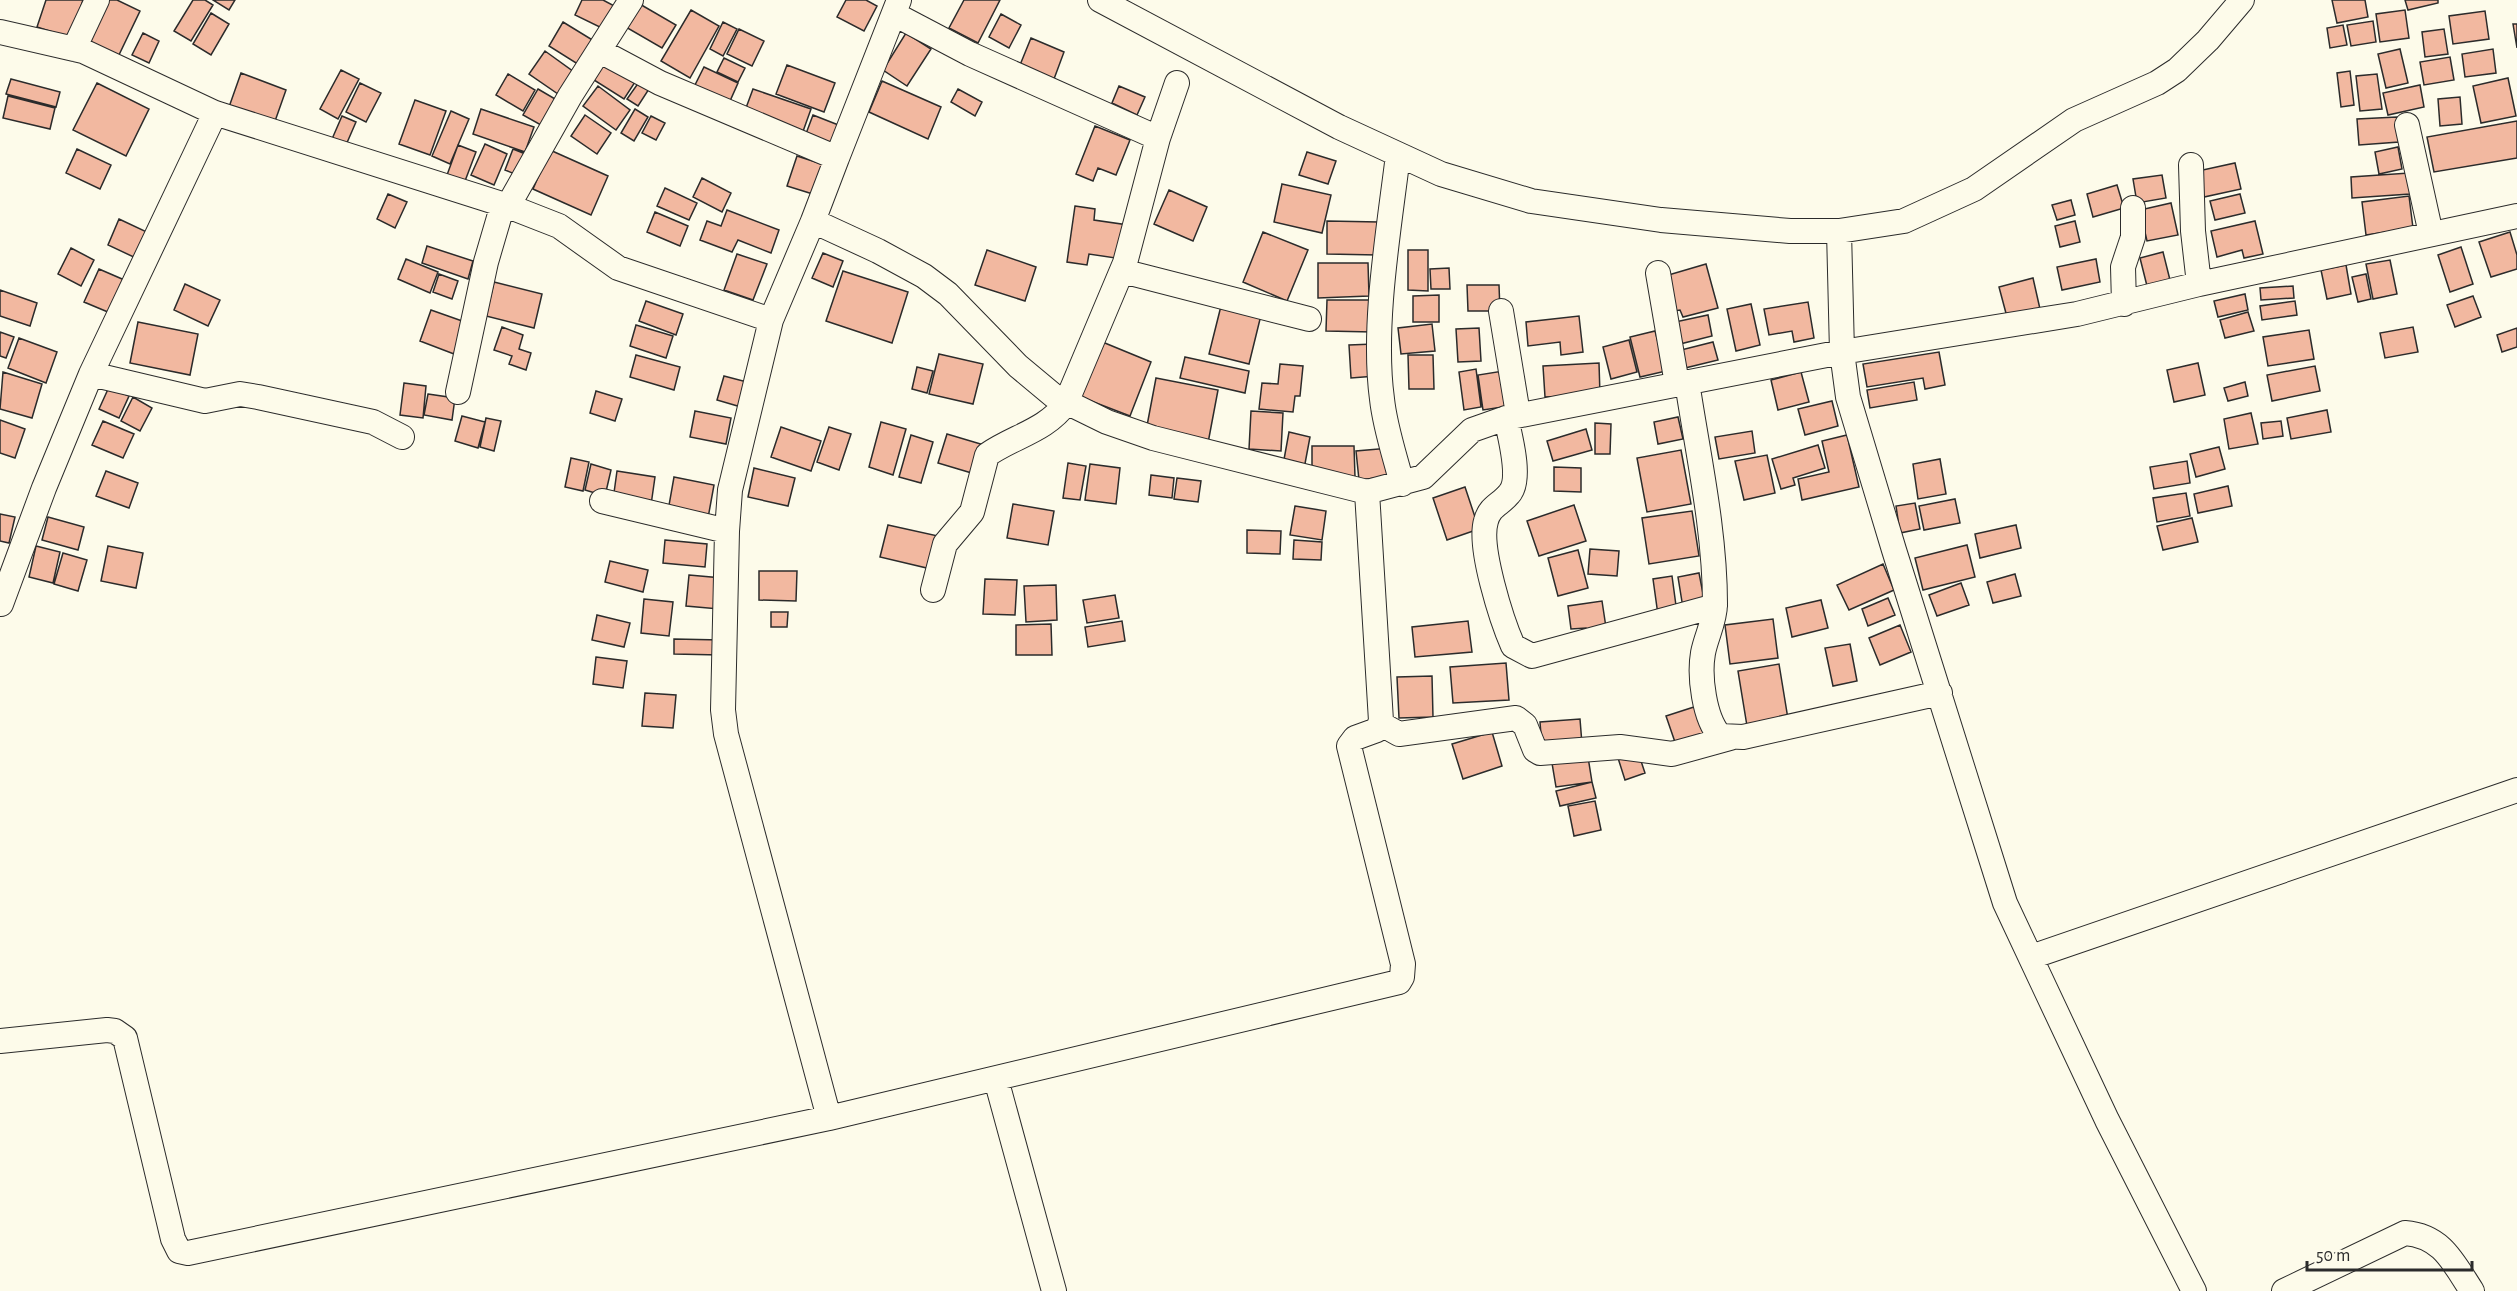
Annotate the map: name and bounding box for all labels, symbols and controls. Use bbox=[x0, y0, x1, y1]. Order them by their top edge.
scale bar bbox=[2307, 1234, 2472, 1272]
text: 50 m bbox=[2316, 1247, 2350, 1265]

